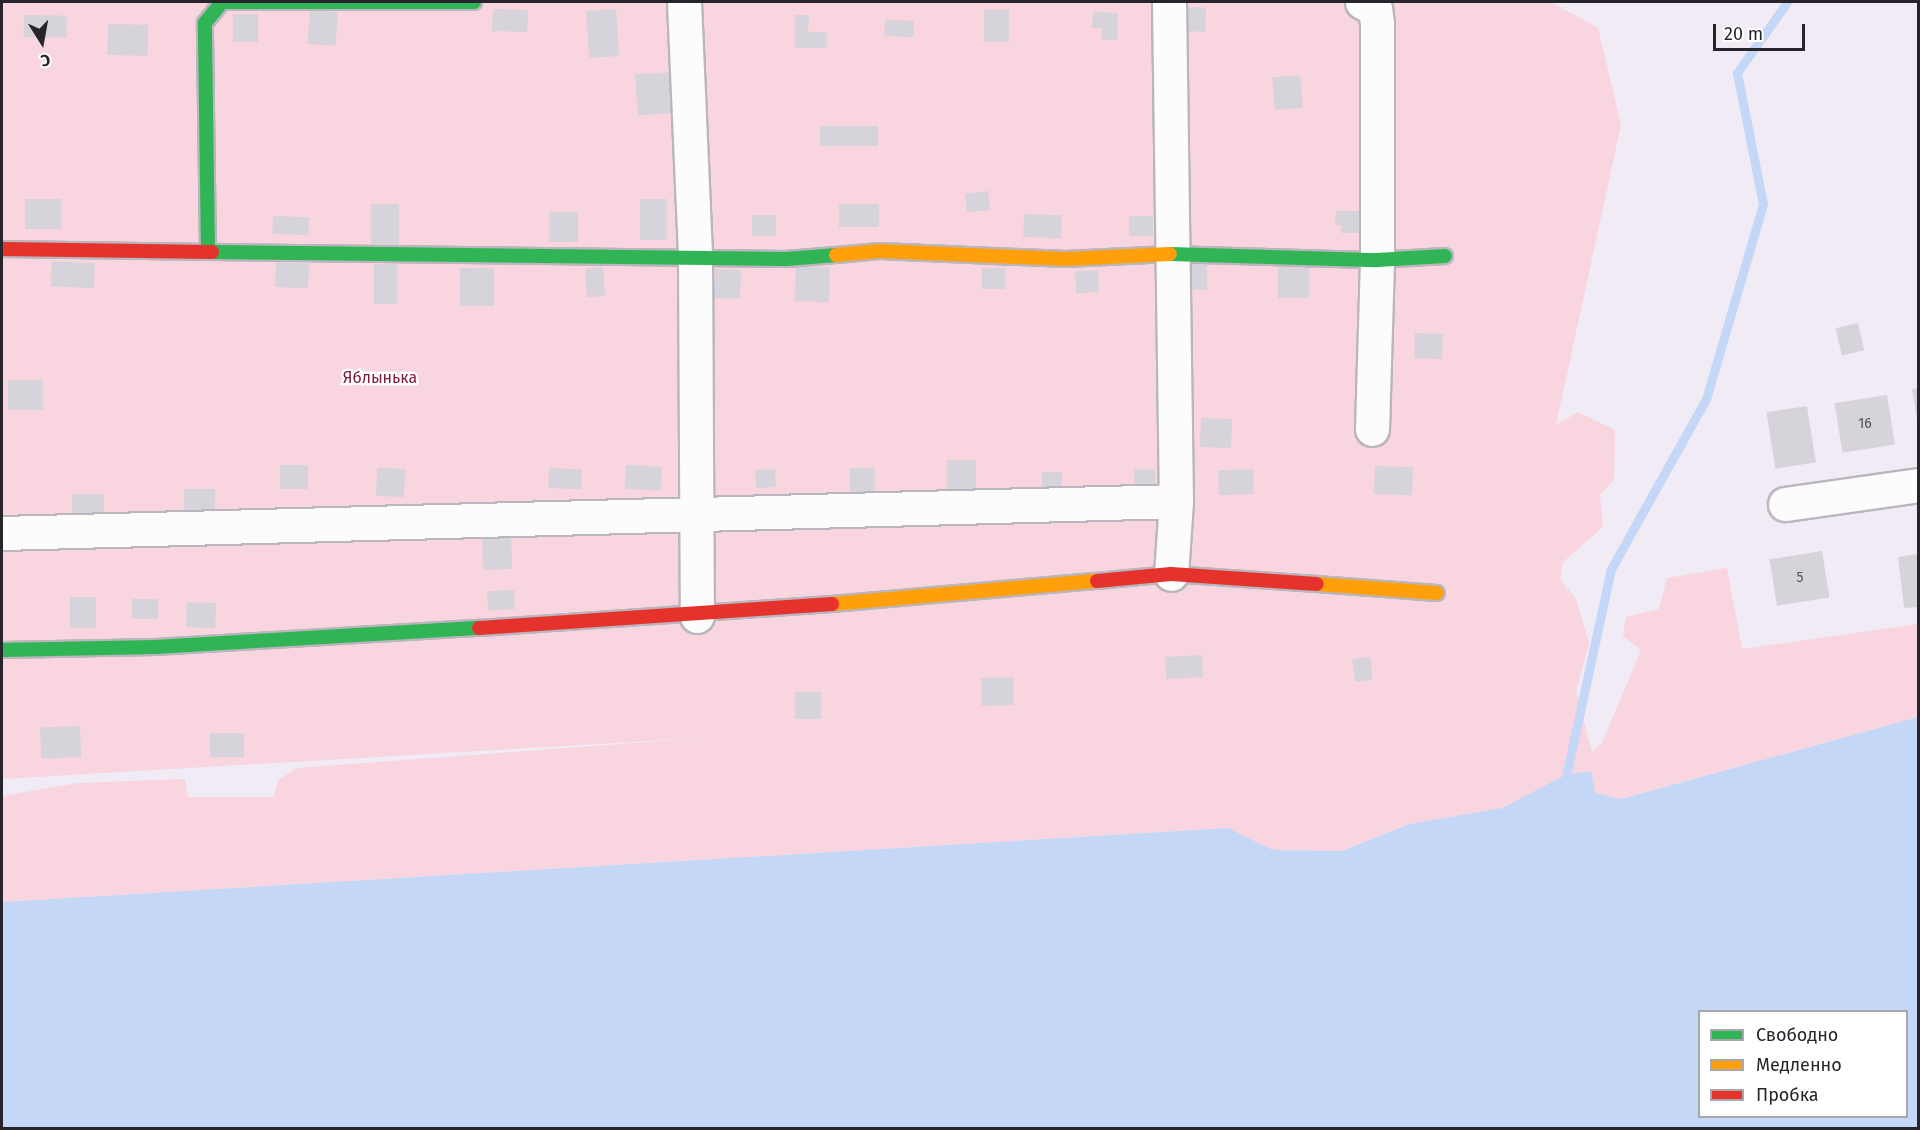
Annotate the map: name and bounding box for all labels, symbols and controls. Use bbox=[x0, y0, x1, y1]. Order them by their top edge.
north arrow bbox=[12, 12, 72, 72]
scale bar bbox=[1716, 12, 1808, 50]
text: 20 m bbox=[1724, 23, 1763, 45]
text: С bbox=[39, 50, 52, 70]
park label: Яблынька bbox=[343, 368, 417, 388]
house number: 16 bbox=[1858, 416, 1872, 432]
house number: 5 bbox=[1796, 570, 1804, 586]
legend bbox=[1698, 1010, 1908, 1118]
text: Свободно bbox=[1756, 1024, 1838, 1046]
text: Медленно bbox=[1756, 1054, 1842, 1076]
text: Пробка bbox=[1756, 1084, 1819, 1106]

